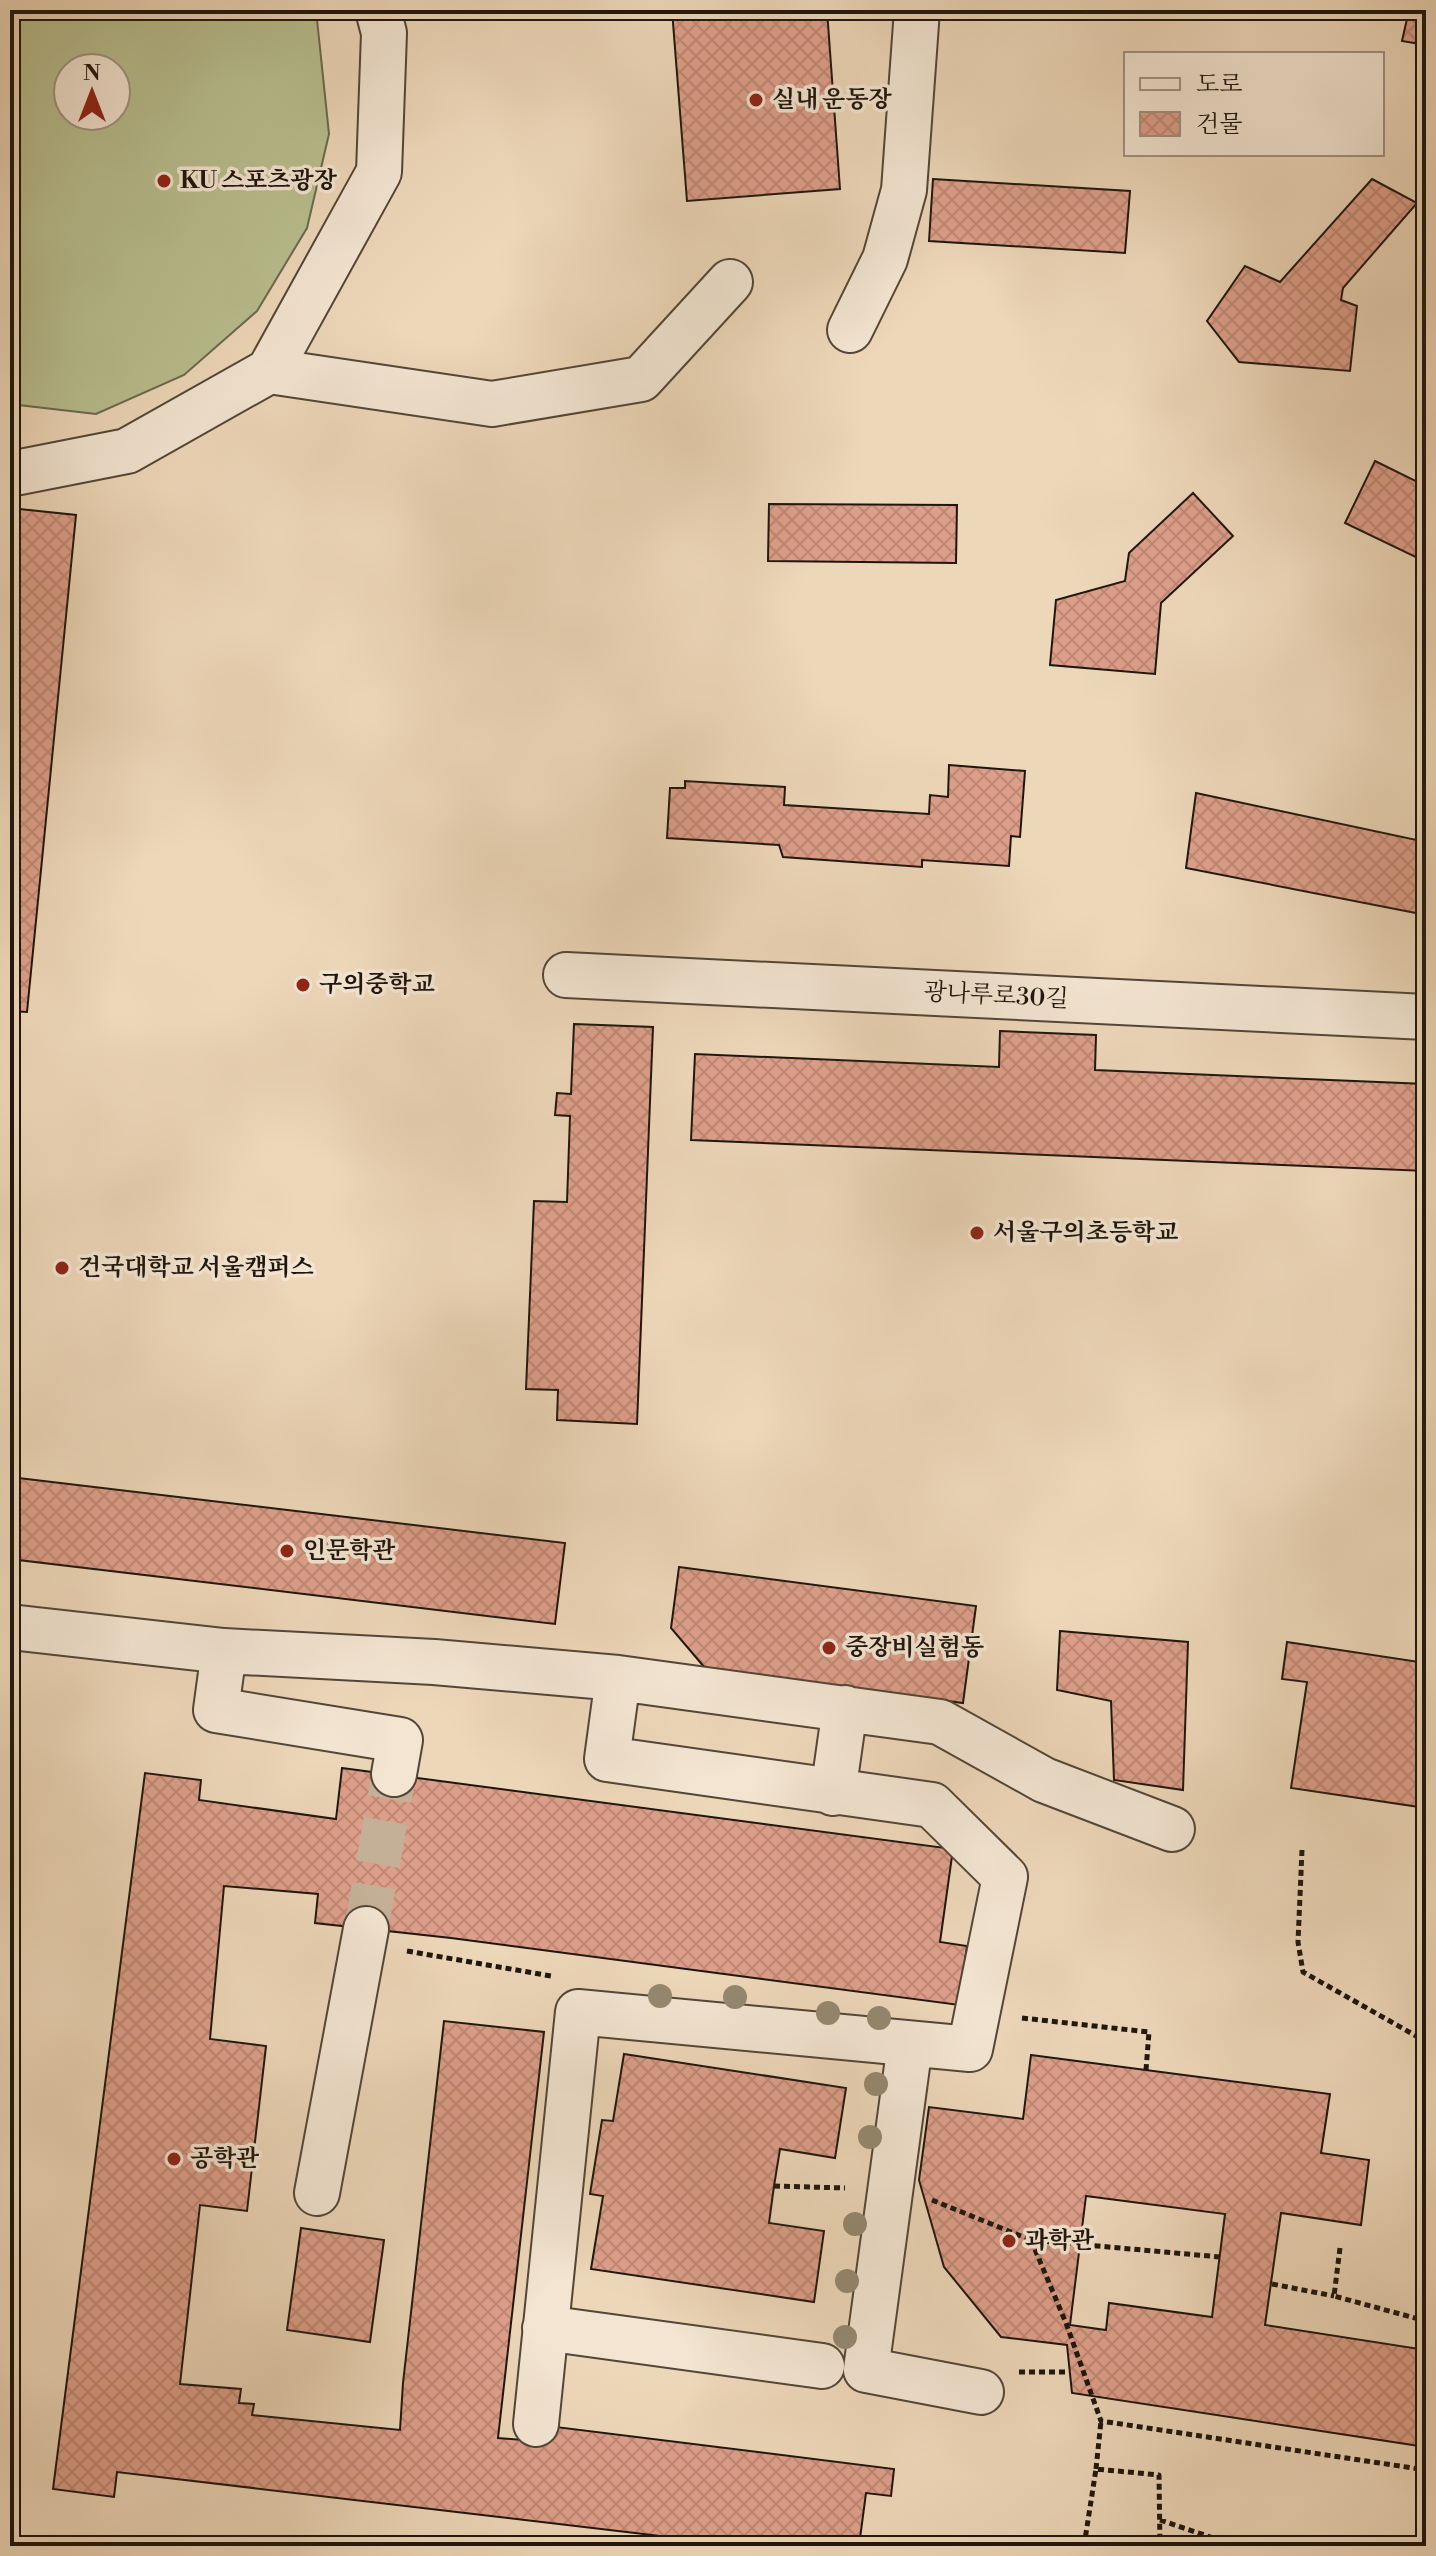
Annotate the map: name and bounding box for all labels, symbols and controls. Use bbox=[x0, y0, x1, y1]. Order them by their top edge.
north arrow bbox=[52, 52, 132, 132]
legend bbox=[1124, 52, 1384, 156]
text: N bbox=[83, 60, 101, 87]
text: 도로 bbox=[1196, 70, 1242, 100]
place label: 실내 운동장 bbox=[772, 85, 893, 115]
marker: 실내 운동장 bbox=[747, 91, 765, 109]
text: 건물 bbox=[1196, 110, 1242, 140]
place label: KU 스포츠광장 bbox=[180, 166, 338, 196]
marker: KU 스포츠광장 bbox=[155, 172, 173, 190]
place label: 구의중학교 bbox=[319, 970, 435, 1000]
marker: 구의중학교 bbox=[294, 976, 312, 994]
street label: 광나루로30길 bbox=[923, 977, 1069, 1015]
place label: 서울구의초등학교 bbox=[993, 1218, 1178, 1248]
marker: 서울구의초등학교 bbox=[968, 1224, 986, 1242]
place label: 건국대학교 서울캠퍼스 bbox=[78, 1253, 314, 1283]
marker: 건국대학교 서울캠퍼스 bbox=[53, 1259, 71, 1277]
place label: 인문학관 bbox=[303, 1536, 396, 1566]
marker: 인문학관 bbox=[278, 1542, 296, 1560]
place label: 중장비실험동 bbox=[845, 1633, 984, 1663]
marker: 중장비실험동 bbox=[820, 1639, 838, 1657]
place label: 공학관 bbox=[190, 2144, 260, 2174]
marker: 공학관 bbox=[165, 2150, 183, 2168]
place label: 과학관 bbox=[1025, 2226, 1095, 2256]
marker: 과학관 bbox=[1000, 2232, 1018, 2250]

